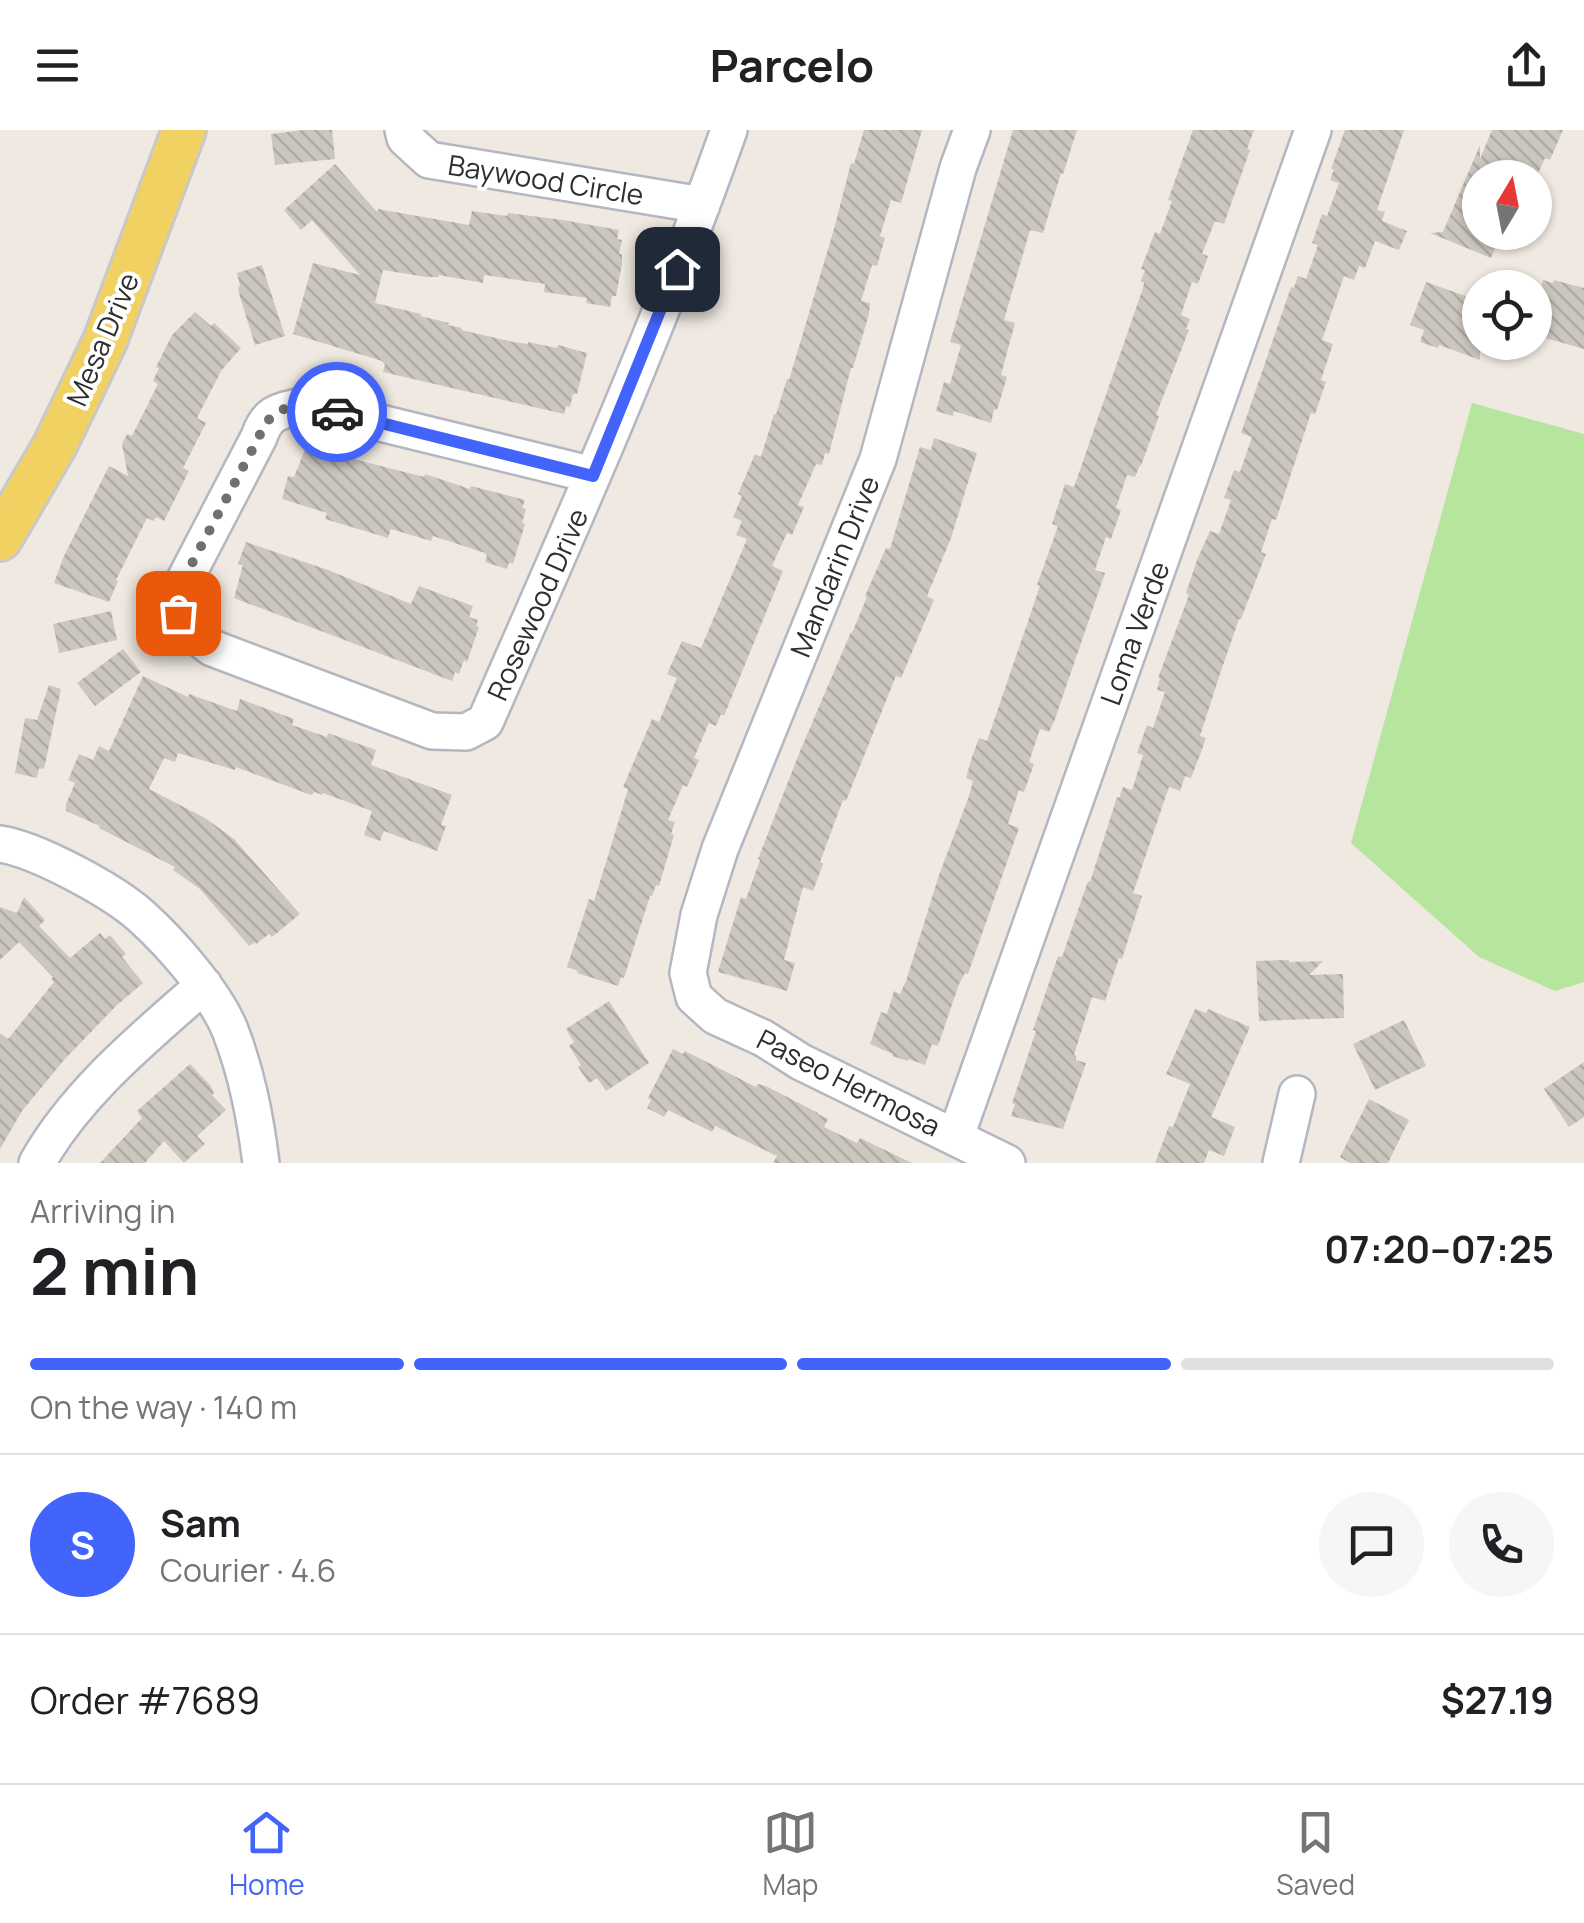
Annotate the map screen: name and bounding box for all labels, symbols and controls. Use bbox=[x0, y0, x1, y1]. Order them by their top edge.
text: Parcelo bbox=[710, 34, 874, 96]
icon: menu bbox=[30, 38, 85, 93]
icon: share bbox=[1499, 38, 1554, 93]
street label: Baywood Circle bbox=[446, 145, 646, 213]
north arrow bbox=[1462, 160, 1552, 250]
map controls bbox=[1462, 160, 1552, 360]
pin bbox=[635, 227, 720, 312]
icon: home bbox=[650, 242, 705, 297]
street label: Mesa Drive bbox=[57, 267, 147, 411]
button: locate bbox=[1462, 270, 1552, 360]
courier bbox=[287, 362, 387, 462]
icon: car bbox=[310, 385, 365, 440]
street label: Mandarin Drive bbox=[780, 470, 888, 662]
street label: Rosewood Drive bbox=[478, 502, 596, 706]
street label: Loma Verde bbox=[1090, 556, 1178, 710]
pin bbox=[136, 571, 221, 656]
icon: bag bbox=[151, 586, 206, 641]
street label: Paseo Hermosa bbox=[751, 1019, 947, 1145]
text: Arriving in bbox=[30, 1189, 175, 1233]
text: 07:20–07:25 bbox=[1324, 1222, 1554, 1274]
text: 2 min bbox=[30, 1226, 199, 1315]
text: On the way · 140 m bbox=[30, 1385, 297, 1429]
button: chat bbox=[1319, 1492, 1424, 1597]
button: phone bbox=[1449, 1492, 1554, 1597]
text: Sam bbox=[160, 1496, 241, 1548]
text: S bbox=[70, 1518, 95, 1570]
text: Courier · 4.6 bbox=[160, 1548, 336, 1592]
text: Order #7689 bbox=[30, 1673, 260, 1725]
text: $27.19 bbox=[1441, 1673, 1554, 1725]
tab: Home bbox=[229, 1805, 305, 1903]
tab: Map bbox=[763, 1805, 818, 1903]
tab: Saved bbox=[1276, 1805, 1355, 1903]

